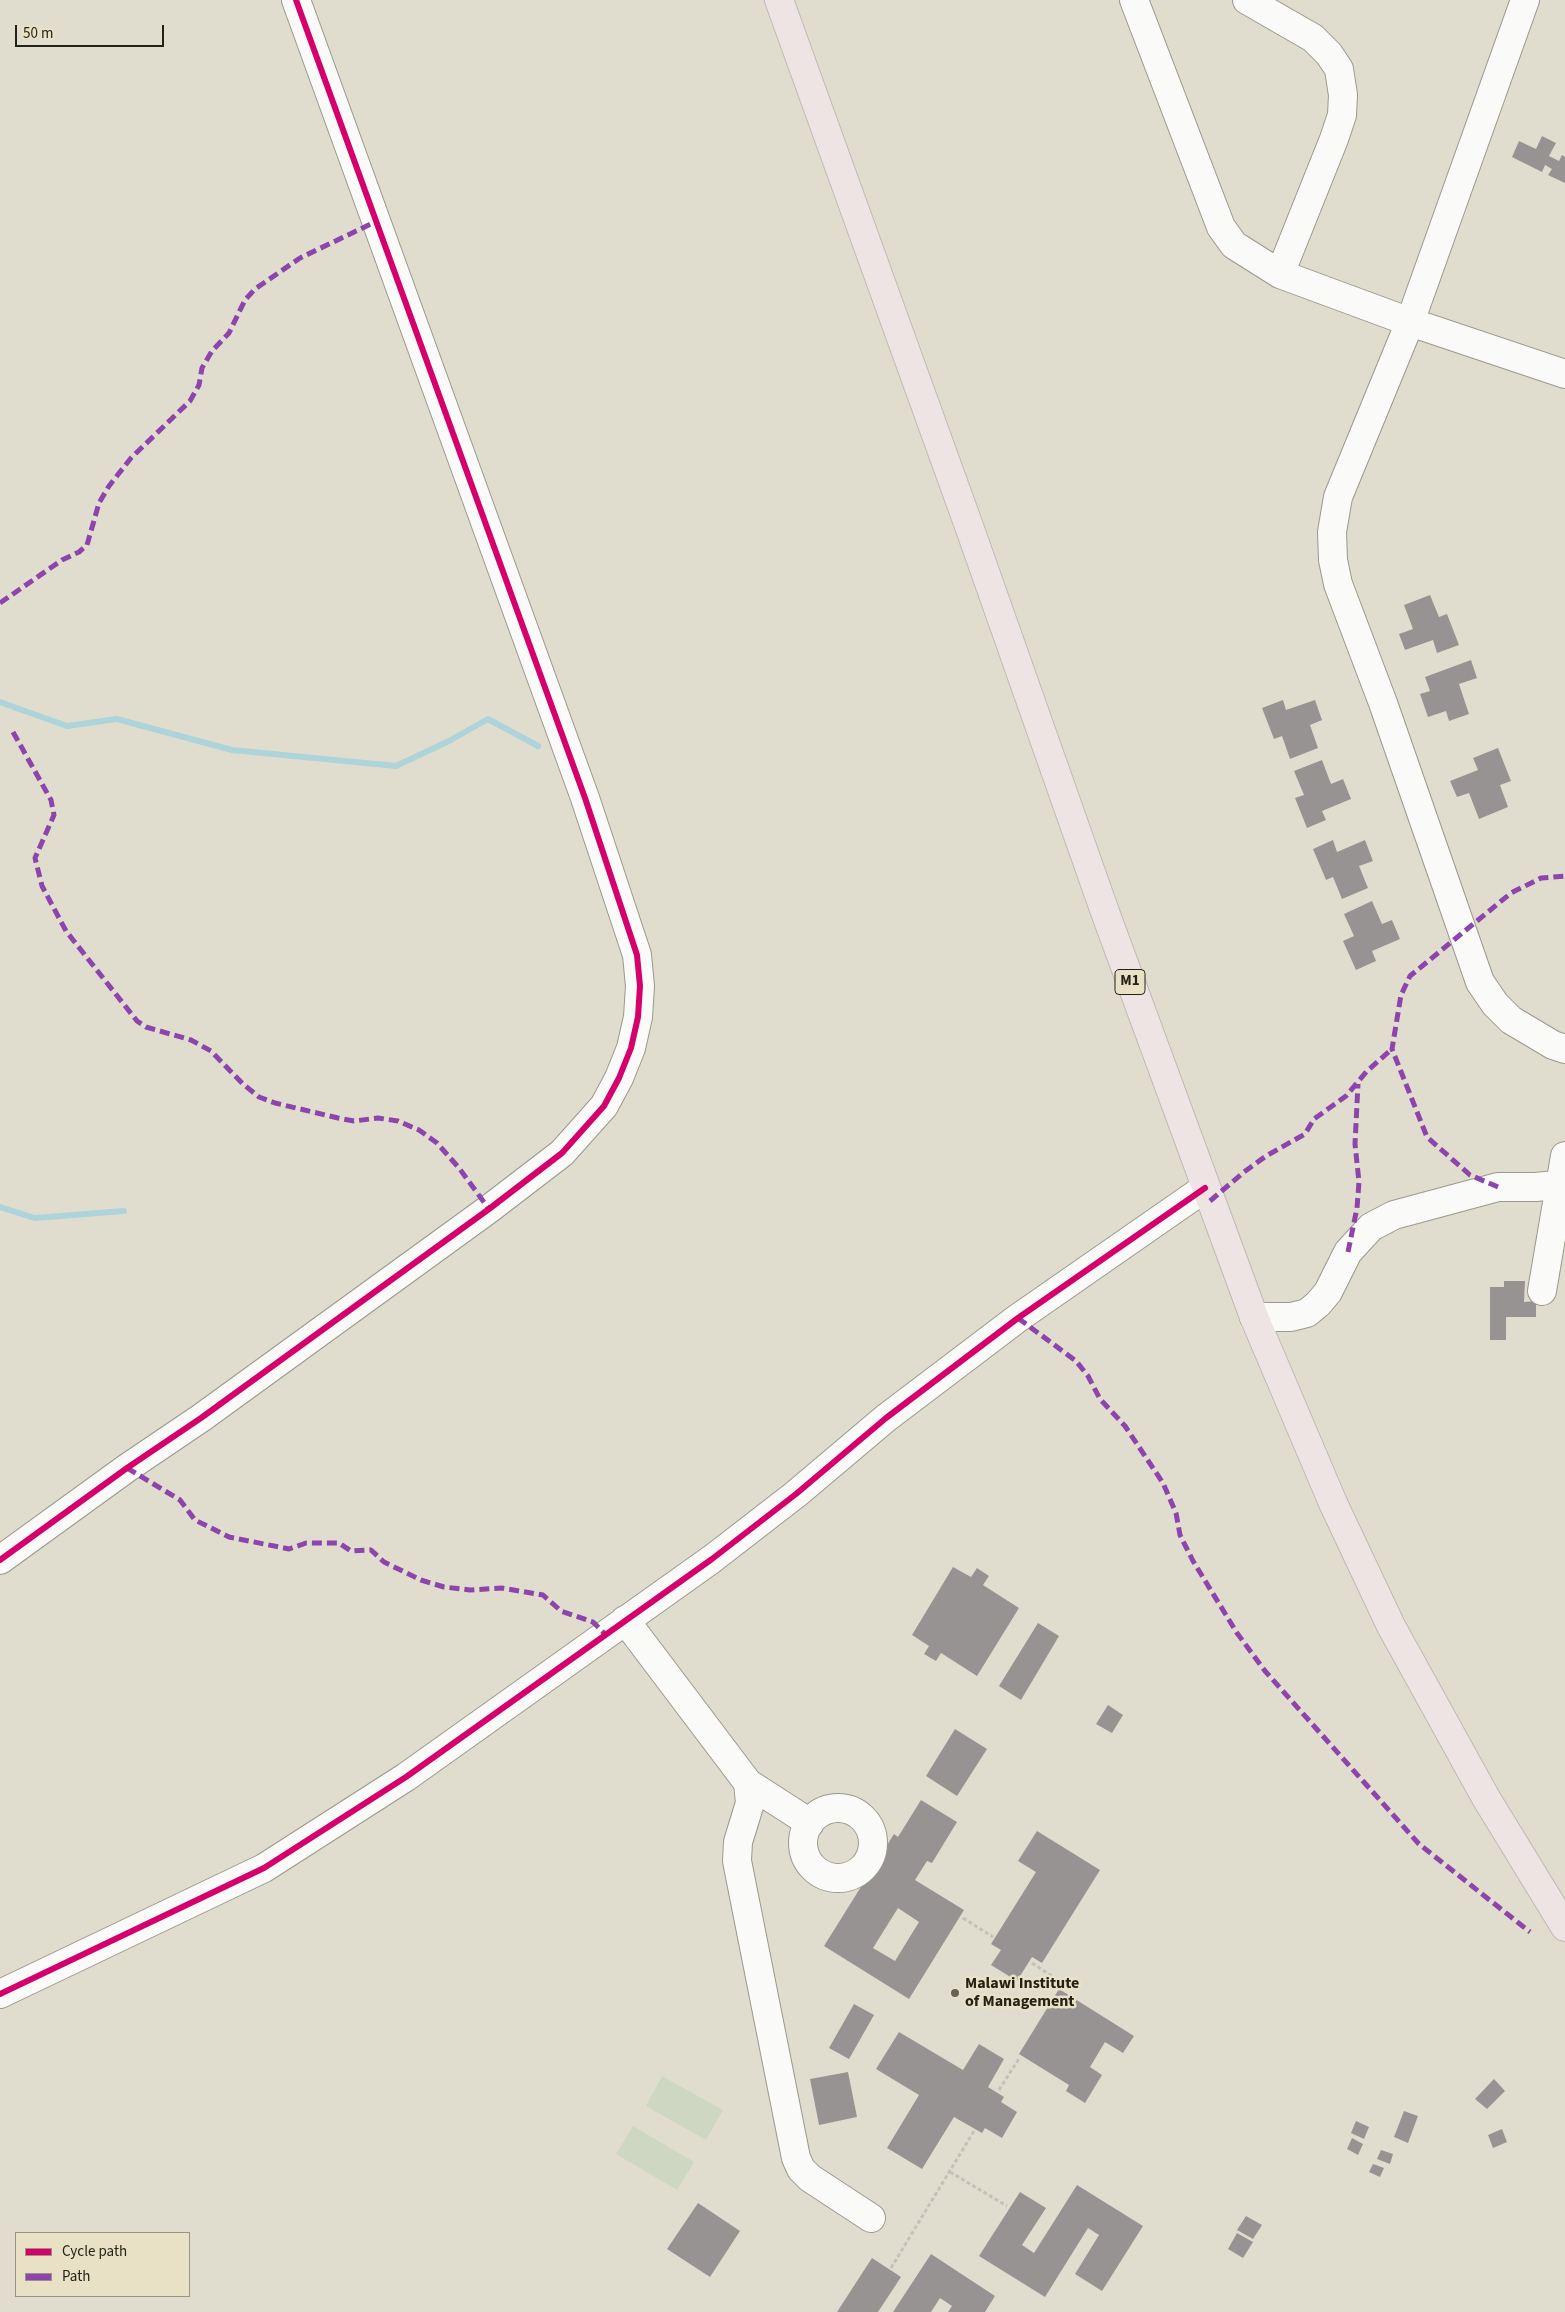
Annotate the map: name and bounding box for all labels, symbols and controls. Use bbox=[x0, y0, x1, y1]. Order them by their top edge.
scale bar bbox=[18, 15, 166, 47]
text: 50 m bbox=[23, 23, 53, 44]
road number: M1 bbox=[1115, 970, 1145, 994]
place label: Malawi Institute of Management bbox=[965, 1974, 1079, 2012]
marker: Malawi Institute of Management bbox=[949, 1987, 961, 1999]
legend bbox=[15, 2232, 190, 2297]
text: Cycle path bbox=[62, 2241, 127, 2262]
text: Path bbox=[62, 2266, 90, 2287]

